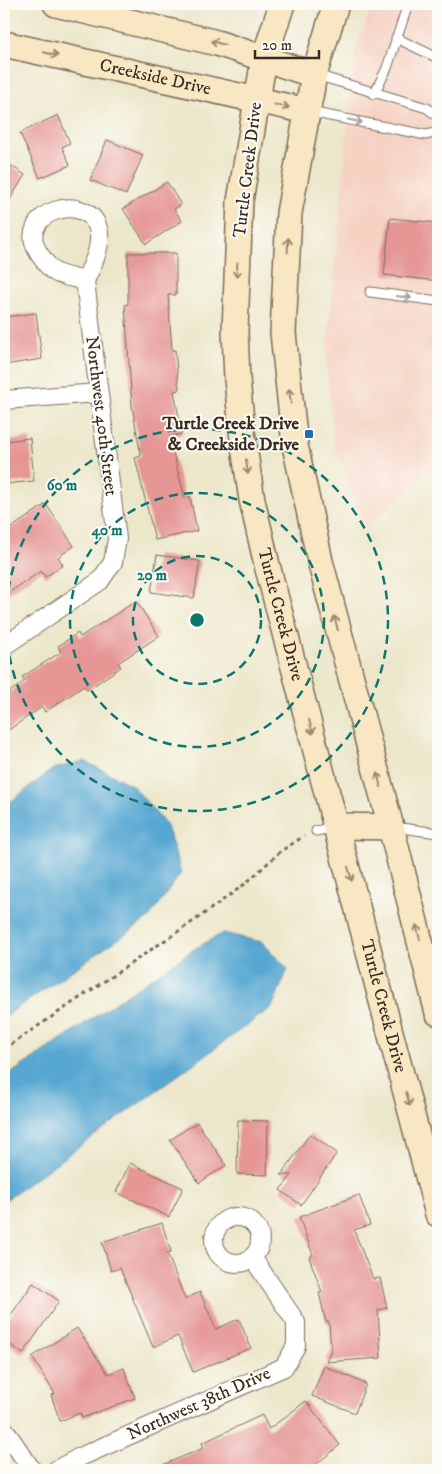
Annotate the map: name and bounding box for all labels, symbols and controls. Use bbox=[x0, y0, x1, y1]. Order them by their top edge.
scale bar bbox=[255, 28, 318, 60]
text: 20 m bbox=[262, 36, 292, 55]
one-way arrow bbox=[210, 38, 226, 48]
one-way arrow bbox=[43, 50, 59, 60]
street label: Creekside Drive bbox=[98, 54, 213, 100]
street label: Turtle Creek Drive bbox=[229, 101, 267, 239]
one-way arrow bbox=[273, 101, 289, 111]
one-way arrow bbox=[347, 116, 363, 126]
one-way arrow bbox=[283, 238, 292, 254]
one-way arrow bbox=[233, 262, 242, 278]
one-way arrow bbox=[396, 292, 412, 302]
street label: Northwest 40th Street bbox=[80, 335, 122, 498]
one-way arrow bbox=[285, 388, 295, 404]
place label: Turtle Creek Drive & Creekside Drive bbox=[162, 413, 300, 456]
marker: Turtle Creek Drive & Creekside Drive bbox=[303, 428, 315, 440]
one-way arrow bbox=[243, 459, 253, 475]
text: 60 m bbox=[47, 476, 78, 495]
text: 40 m bbox=[90, 521, 123, 540]
street label: Turtle Creek Drive bbox=[252, 546, 308, 683]
text: 20 m bbox=[137, 566, 168, 585]
centre of rings bbox=[188, 611, 206, 629]
one-way arrow bbox=[331, 616, 341, 632]
one-way arrow bbox=[307, 718, 316, 734]
one-way arrow bbox=[373, 773, 383, 789]
one-way arrow bbox=[346, 865, 355, 881]
one-way arrow bbox=[413, 924, 422, 940]
street label: Turtle Creek Drive bbox=[355, 937, 411, 1075]
one-way arrow bbox=[404, 1090, 413, 1106]
street label: Northwest 38th Drive bbox=[124, 1363, 274, 1445]

